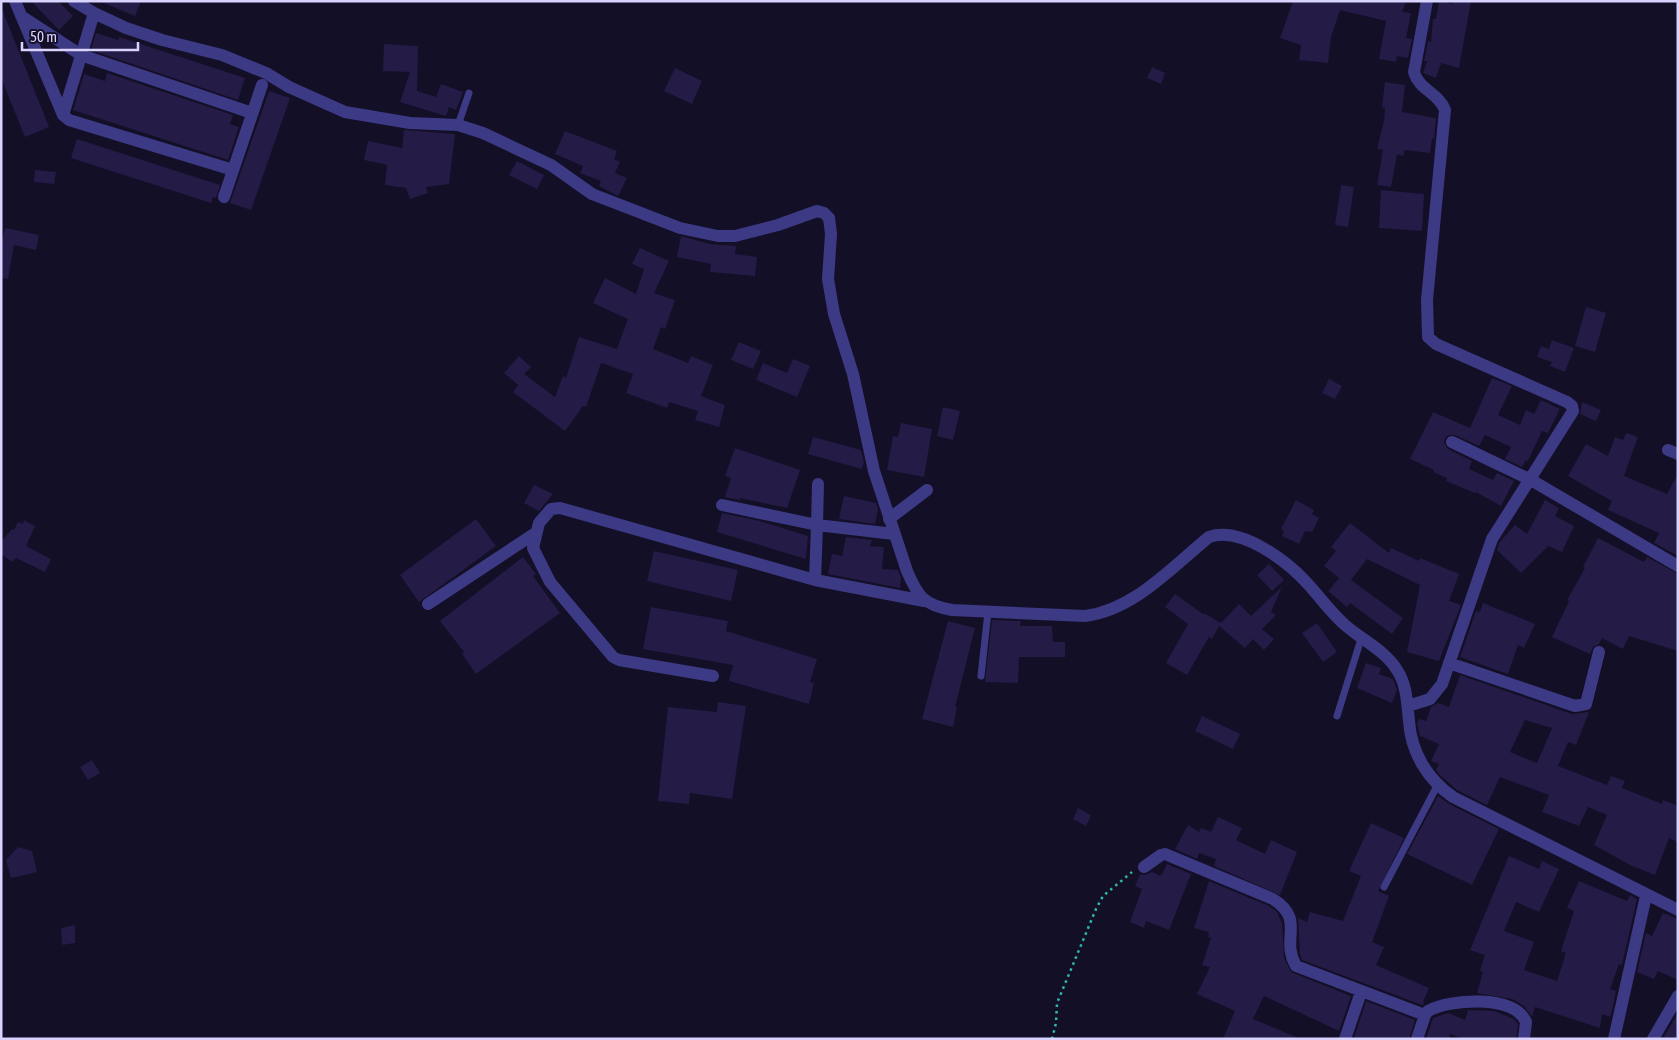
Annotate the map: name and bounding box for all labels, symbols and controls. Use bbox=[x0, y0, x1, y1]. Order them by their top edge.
scale bar bbox=[22, 20, 139, 52]
text: 50 m bbox=[30, 28, 57, 45]

